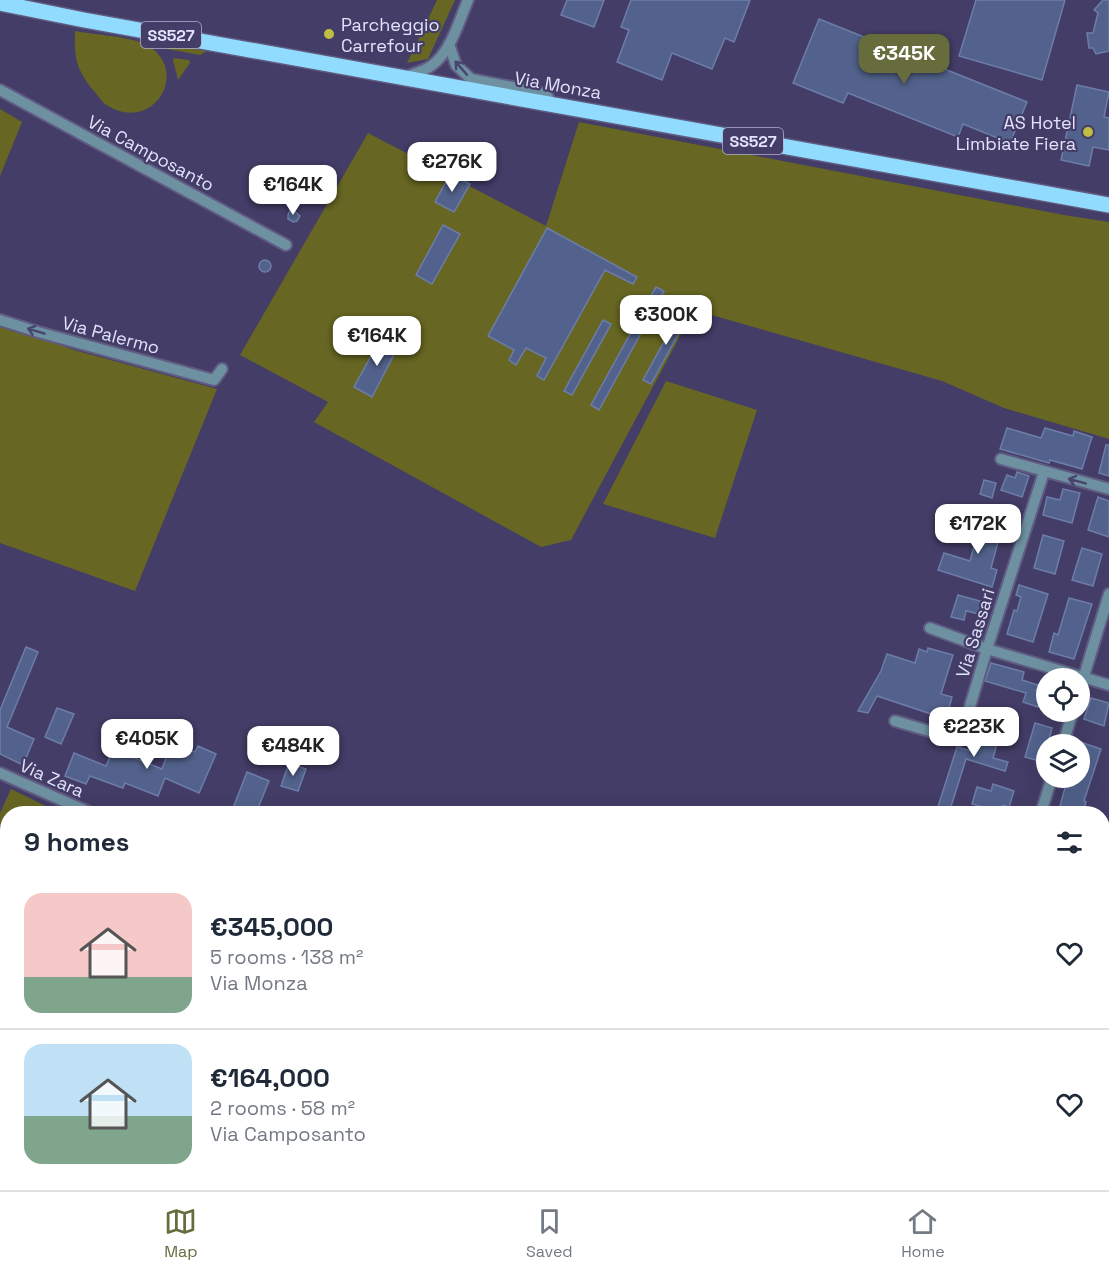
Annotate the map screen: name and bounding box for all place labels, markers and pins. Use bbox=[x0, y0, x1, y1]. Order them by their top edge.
place label: Parcheggio Carrefour bbox=[341, 13, 440, 57]
marker: Parcheggio Carrefour bbox=[322, 27, 336, 41]
pin: €345K bbox=[862, 34, 946, 85]
place label: AS Hotel Limbiate Fiera bbox=[956, 111, 1076, 155]
marker: AS Hotel Limbiate Fiera bbox=[1081, 125, 1095, 139]
pin: €276K bbox=[410, 142, 494, 193]
pin: €164K bbox=[251, 165, 335, 216]
pin: €300K bbox=[624, 295, 708, 346]
pin: €164K bbox=[335, 316, 419, 367]
pin: €172K bbox=[936, 504, 1020, 555]
pin: €223K bbox=[932, 707, 1016, 758]
pin: €405K bbox=[105, 719, 189, 770]
pin: €484K bbox=[251, 726, 335, 777]

